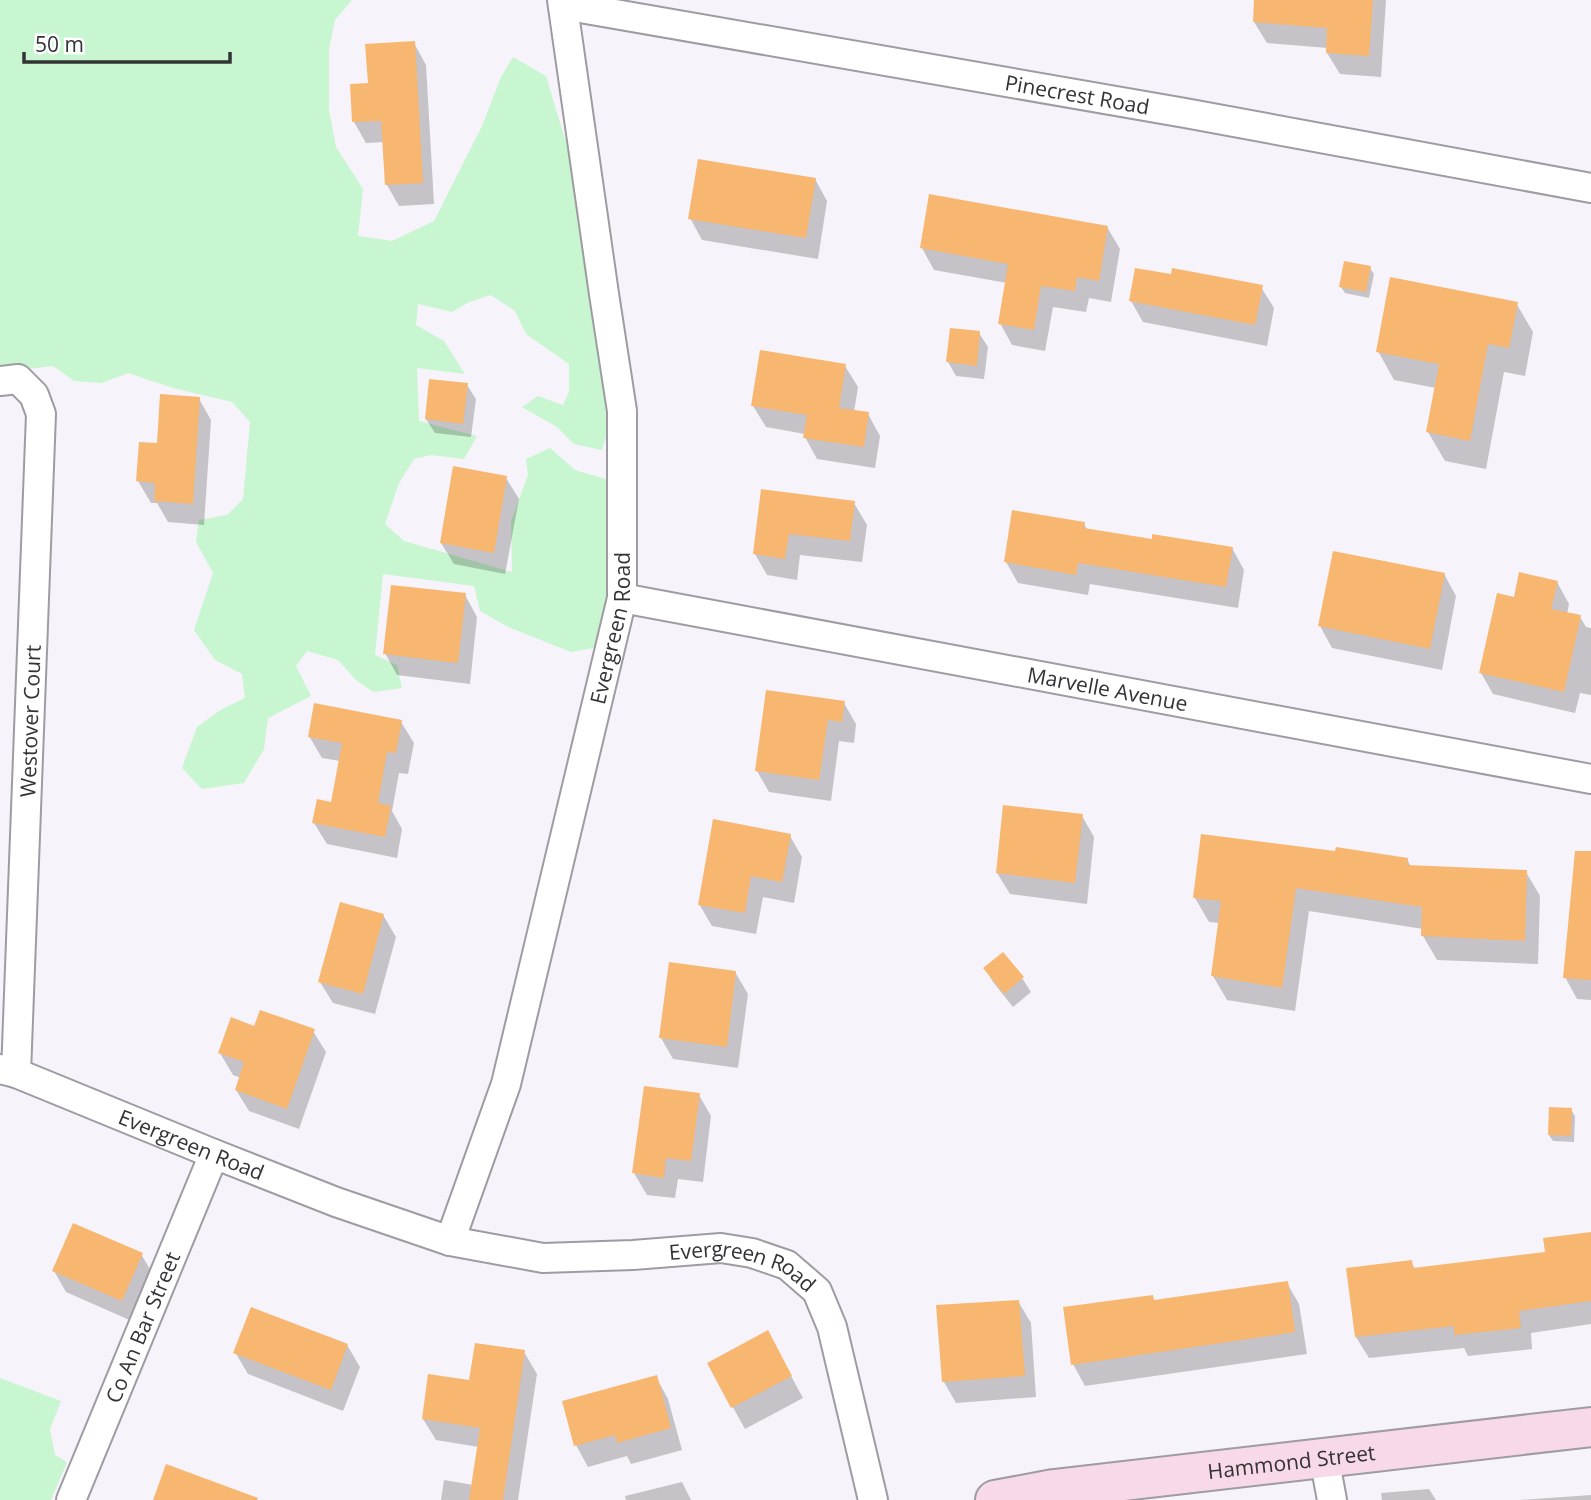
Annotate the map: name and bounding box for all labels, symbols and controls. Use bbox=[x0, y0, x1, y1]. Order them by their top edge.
scale bar bbox=[24, 21, 231, 65]
text: 50 m bbox=[35, 30, 84, 58]
street label: Pinecrest Road bbox=[1003, 68, 1152, 121]
street label: Evergreen Road bbox=[583, 552, 636, 707]
street label: Westover Court bbox=[13, 644, 47, 798]
street label: Marvelle Avenue bbox=[1025, 660, 1190, 717]
street label: Evergreen Road bbox=[115, 1103, 268, 1186]
street label: Evergreen Road bbox=[668, 1234, 822, 1298]
street label: Co An Bar Street bbox=[99, 1247, 186, 1407]
street label: Hammond Street bbox=[1206, 1438, 1377, 1485]

